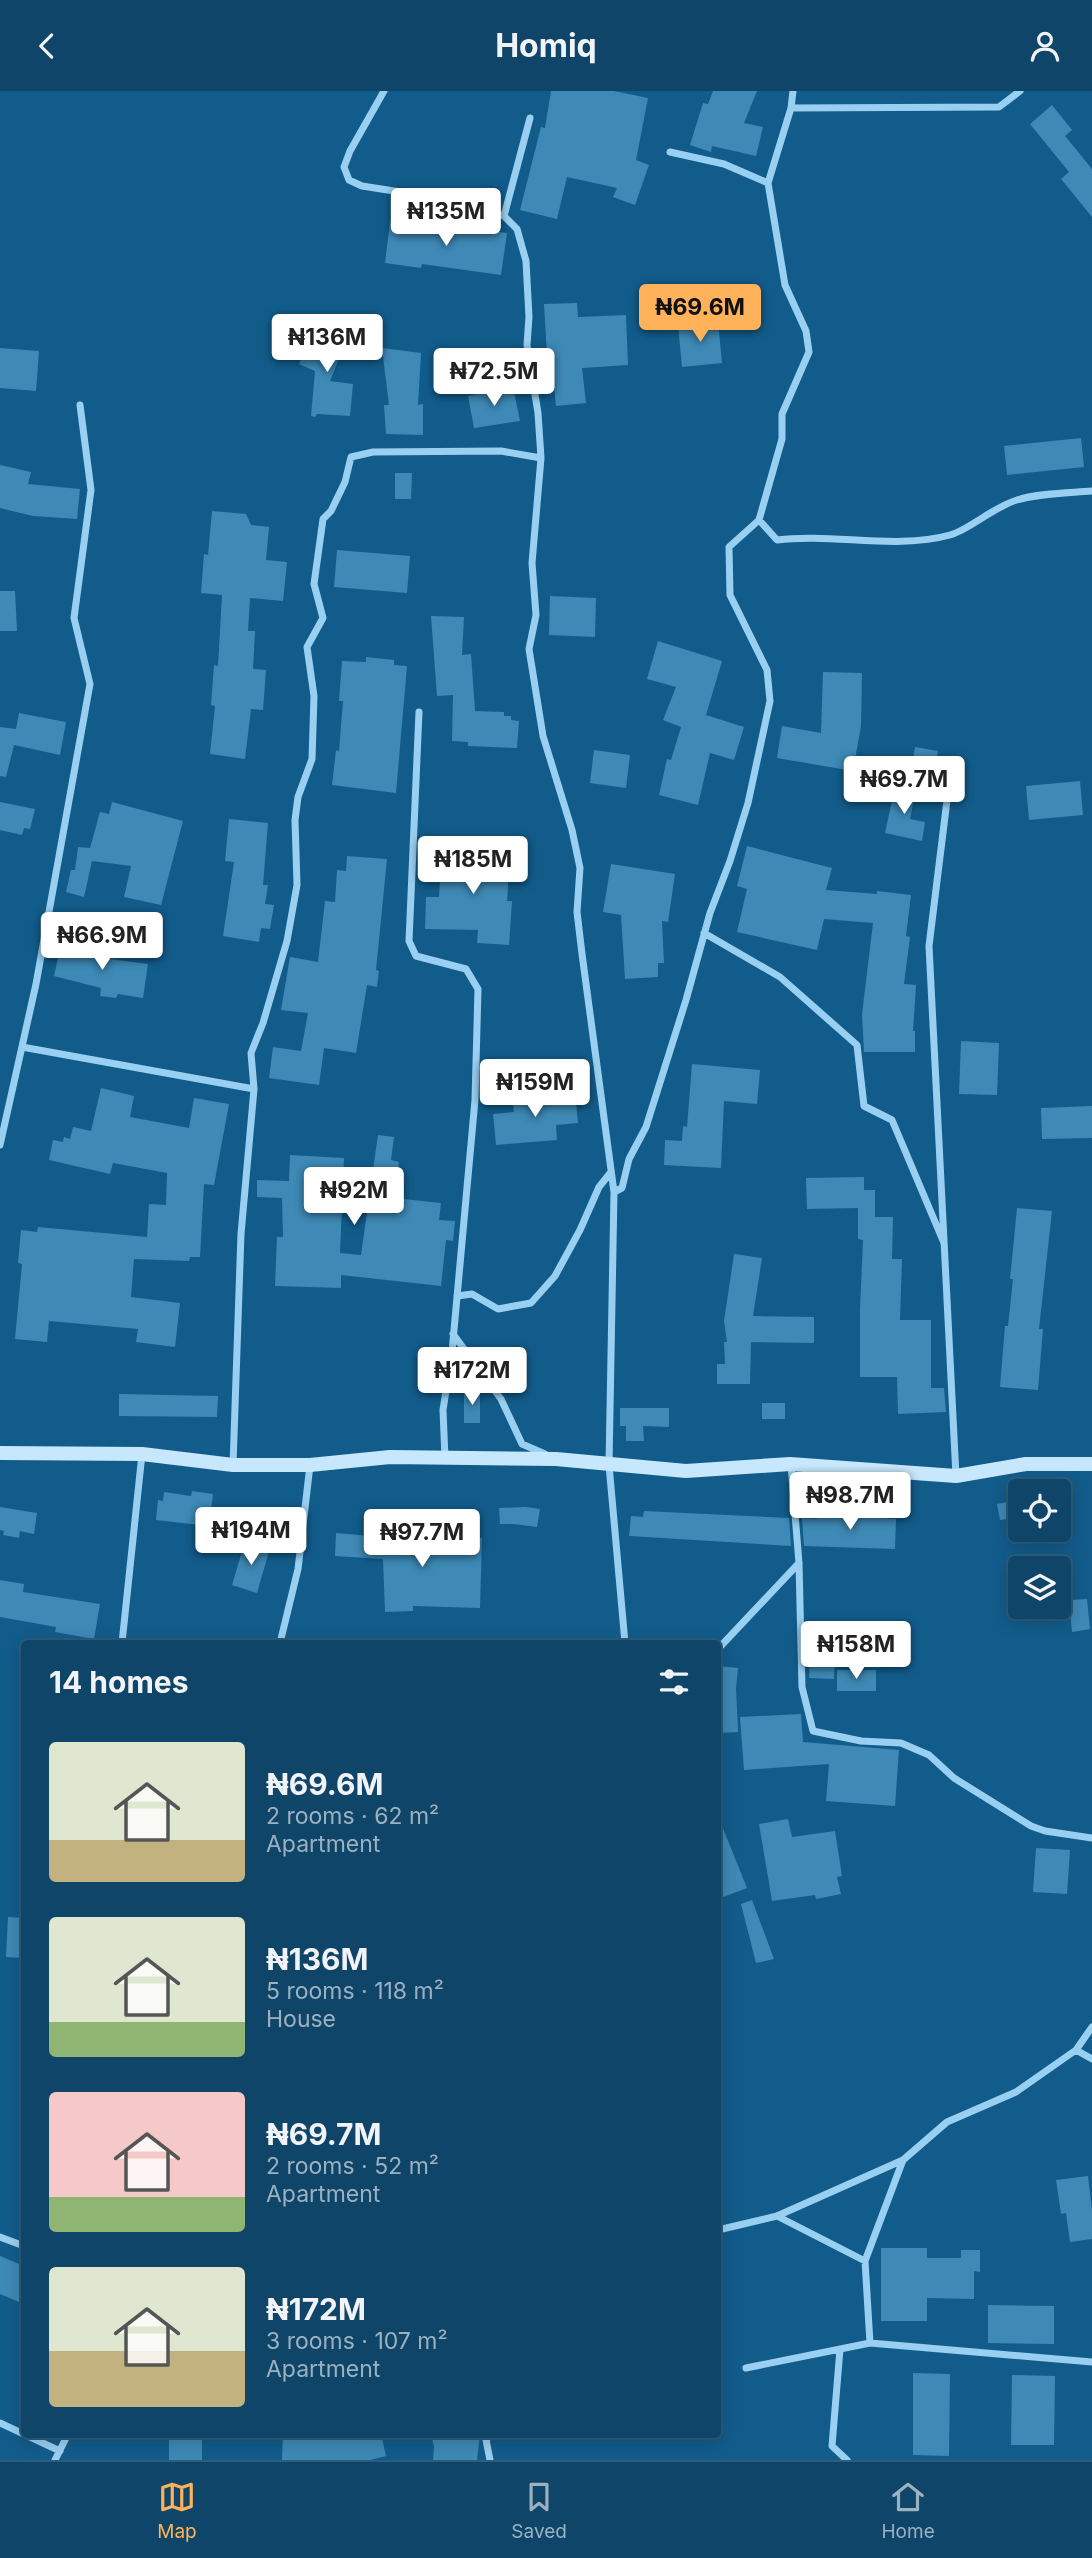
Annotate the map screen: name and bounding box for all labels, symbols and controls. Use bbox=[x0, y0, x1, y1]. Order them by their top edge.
text: Homiq bbox=[495, 26, 597, 65]
icon: back bbox=[28, 27, 66, 65]
icon: person bbox=[1026, 27, 1064, 65]
pin: ₦135M bbox=[397, 188, 495, 248]
text: ₦135M bbox=[407, 197, 485, 225]
pin: ₦69.6M bbox=[643, 285, 757, 344]
text: ₦69.6M bbox=[655, 293, 745, 321]
pin: ₦136M bbox=[278, 315, 376, 374]
text: ₦136M bbox=[288, 323, 366, 351]
pin: ₦72.5M bbox=[437, 349, 551, 408]
text: ₦72.5M bbox=[450, 357, 538, 385]
pin: ₦69.7M bbox=[847, 757, 961, 816]
text: ₦69.7M bbox=[860, 765, 948, 793]
pin: ₦185M bbox=[424, 837, 522, 896]
text: ₦185M bbox=[434, 845, 512, 873]
pin: ₦66.9M bbox=[45, 913, 159, 972]
text: ₦66.9M bbox=[57, 921, 147, 949]
pin: ₦159M bbox=[486, 1059, 584, 1119]
text: ₦159M bbox=[496, 1068, 574, 1096]
pin: ₦92M bbox=[313, 1167, 395, 1227]
text: ₦92M bbox=[320, 1176, 388, 1204]
pin: ₦172M bbox=[423, 1347, 521, 1407]
text: ₦172M bbox=[434, 1356, 510, 1384]
pin: ₦98.7M bbox=[793, 1473, 907, 1532]
map controls bbox=[1008, 1479, 1071, 1619]
button: locate bbox=[1008, 1479, 1071, 1542]
text: ₦98.7M bbox=[806, 1481, 894, 1509]
pin: ₦194M bbox=[202, 1507, 300, 1567]
pin: ₦97.7M bbox=[365, 1509, 479, 1569]
text: ₦194M bbox=[211, 1516, 291, 1544]
text: ₦97.7M bbox=[380, 1518, 464, 1546]
button: layers bbox=[1008, 1556, 1071, 1619]
pin: ₦158M bbox=[807, 1621, 905, 1681]
text: ₦158M bbox=[817, 1630, 895, 1658]
icon: filters bbox=[655, 1663, 693, 1701]
text: 14 homes bbox=[49, 1664, 188, 1700]
text: ₦69.6M bbox=[266, 1766, 383, 1802]
icon: home bbox=[105, 1770, 189, 1854]
text: 2 rooms · 62 m² bbox=[266, 1802, 439, 1830]
text: Apartment bbox=[266, 1830, 380, 1858]
text: ₦136M bbox=[266, 1941, 368, 1977]
icon: home bbox=[105, 1945, 189, 2029]
text: 5 rooms · 118 m² bbox=[266, 1977, 444, 2005]
text: House bbox=[266, 2005, 336, 2033]
text: ₦69.7M bbox=[266, 2116, 381, 2152]
icon: home bbox=[105, 2120, 189, 2204]
text: 2 rooms · 52 m² bbox=[266, 2152, 439, 2180]
text: Apartment bbox=[266, 2180, 380, 2208]
text: ₦172M bbox=[266, 2291, 366, 2327]
icon: home bbox=[105, 2295, 189, 2379]
text: 3 rooms · 107 m² bbox=[266, 2327, 448, 2355]
text: Apartment bbox=[266, 2355, 380, 2383]
tab: Map bbox=[157, 2478, 197, 2543]
tab: Saved bbox=[511, 2478, 567, 2543]
tab: Home bbox=[881, 2478, 935, 2543]

